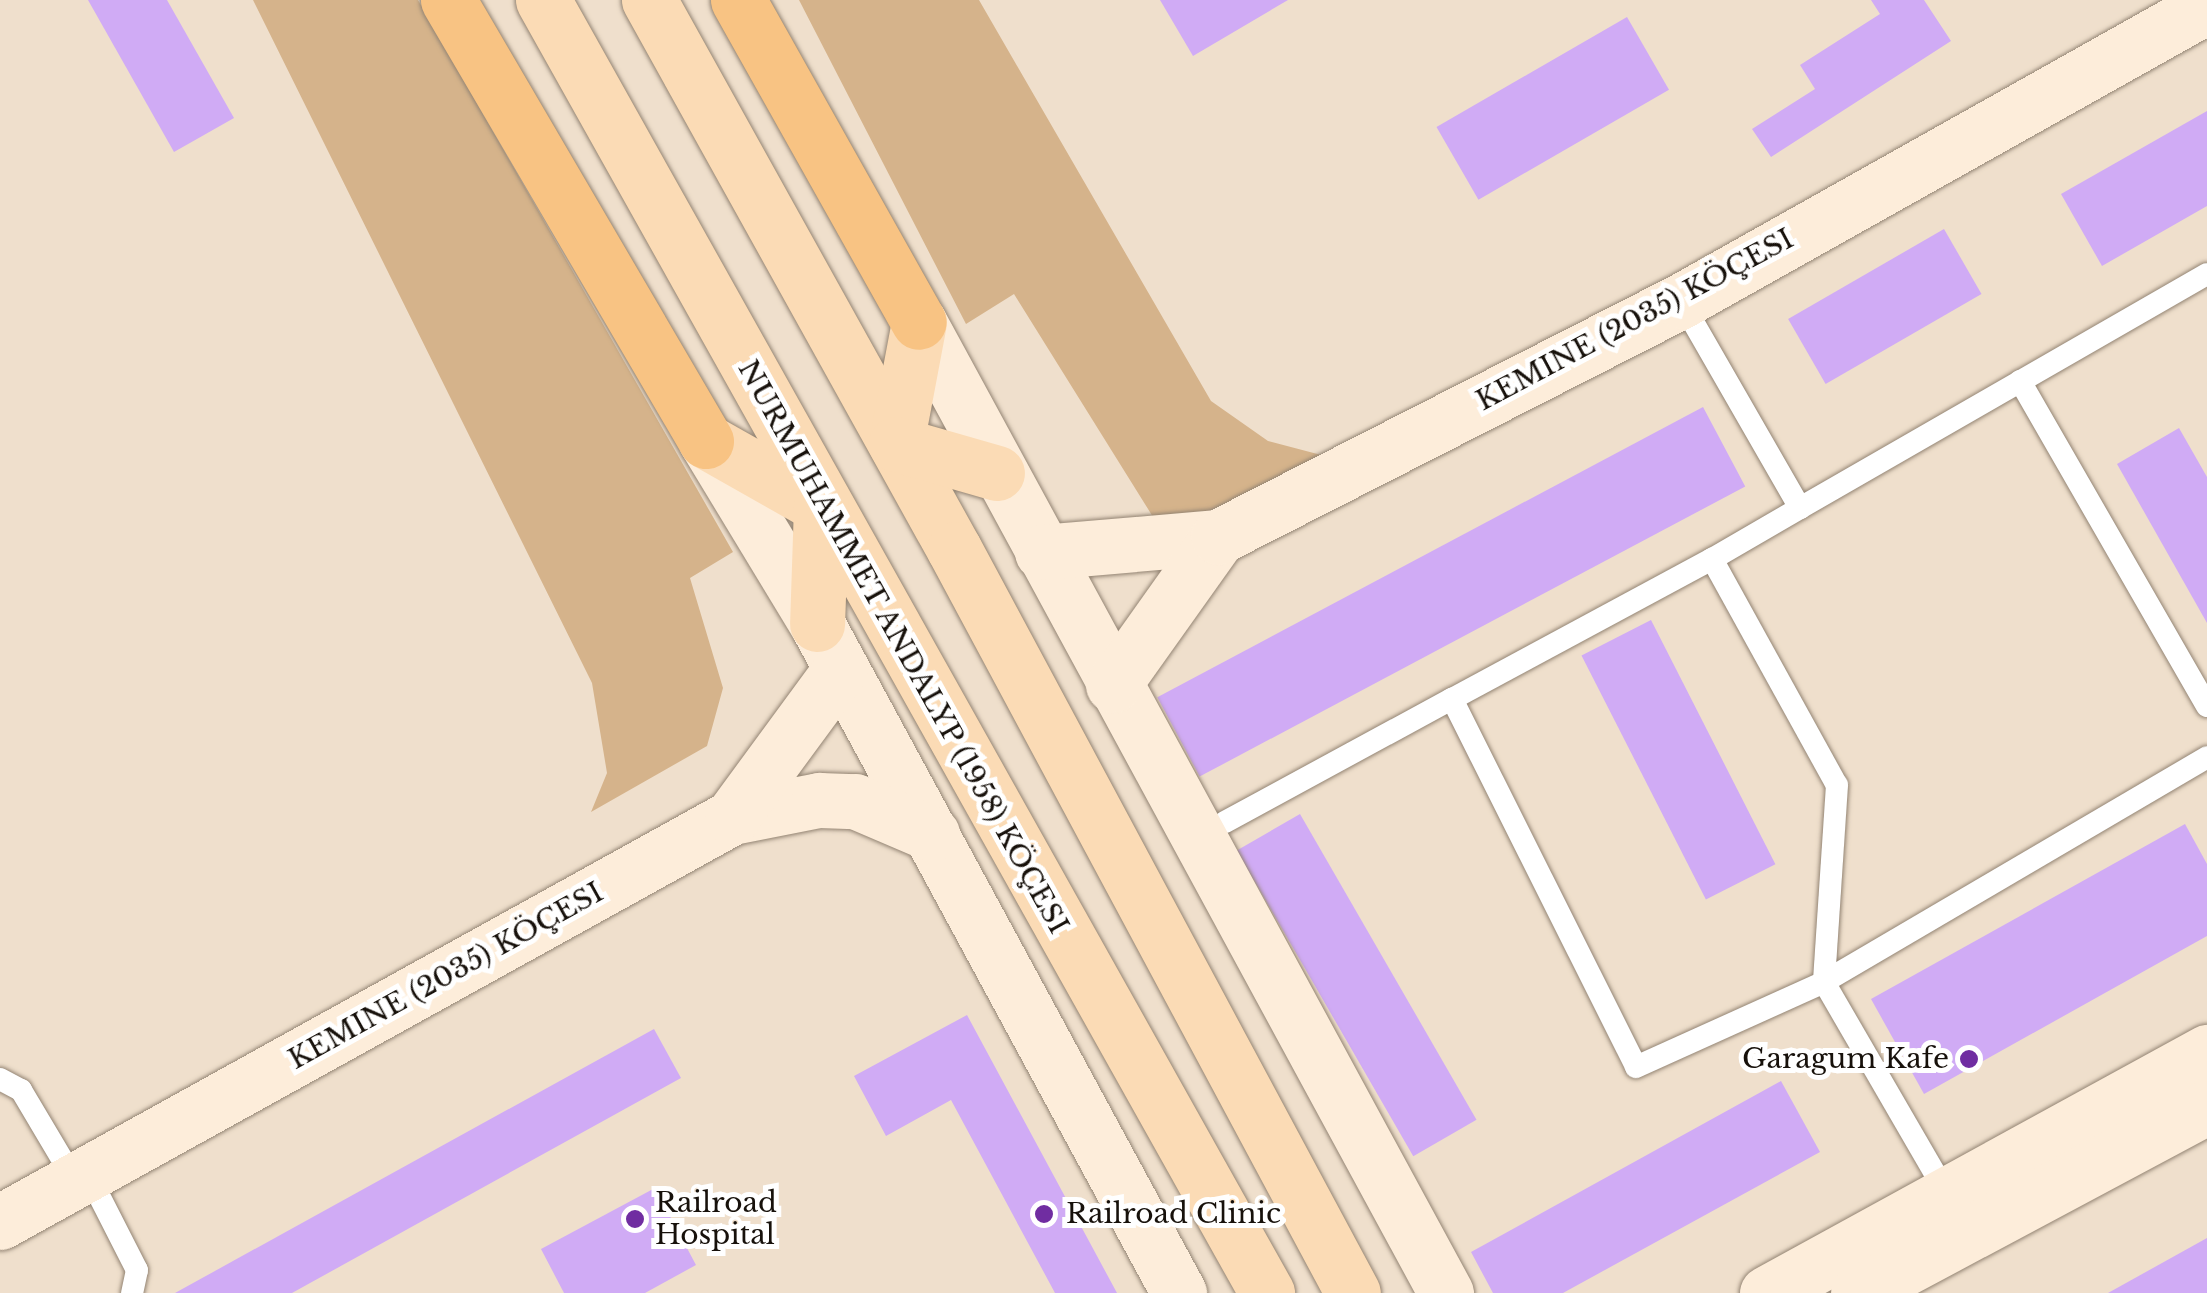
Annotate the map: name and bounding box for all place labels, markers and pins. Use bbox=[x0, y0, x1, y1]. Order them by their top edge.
place label: Garagum Kafe bbox=[1742, 1042, 1949, 1076]
marker: Garagum Kafe bbox=[1958, 1048, 1980, 1070]
place label: Railroad Hospital bbox=[655, 1186, 777, 1252]
place label: Railroad Clinic bbox=[1066, 1197, 1281, 1231]
marker: Railroad Clinic bbox=[1031, 1201, 1057, 1227]
marker: Railroad Hospital bbox=[624, 1208, 646, 1230]

